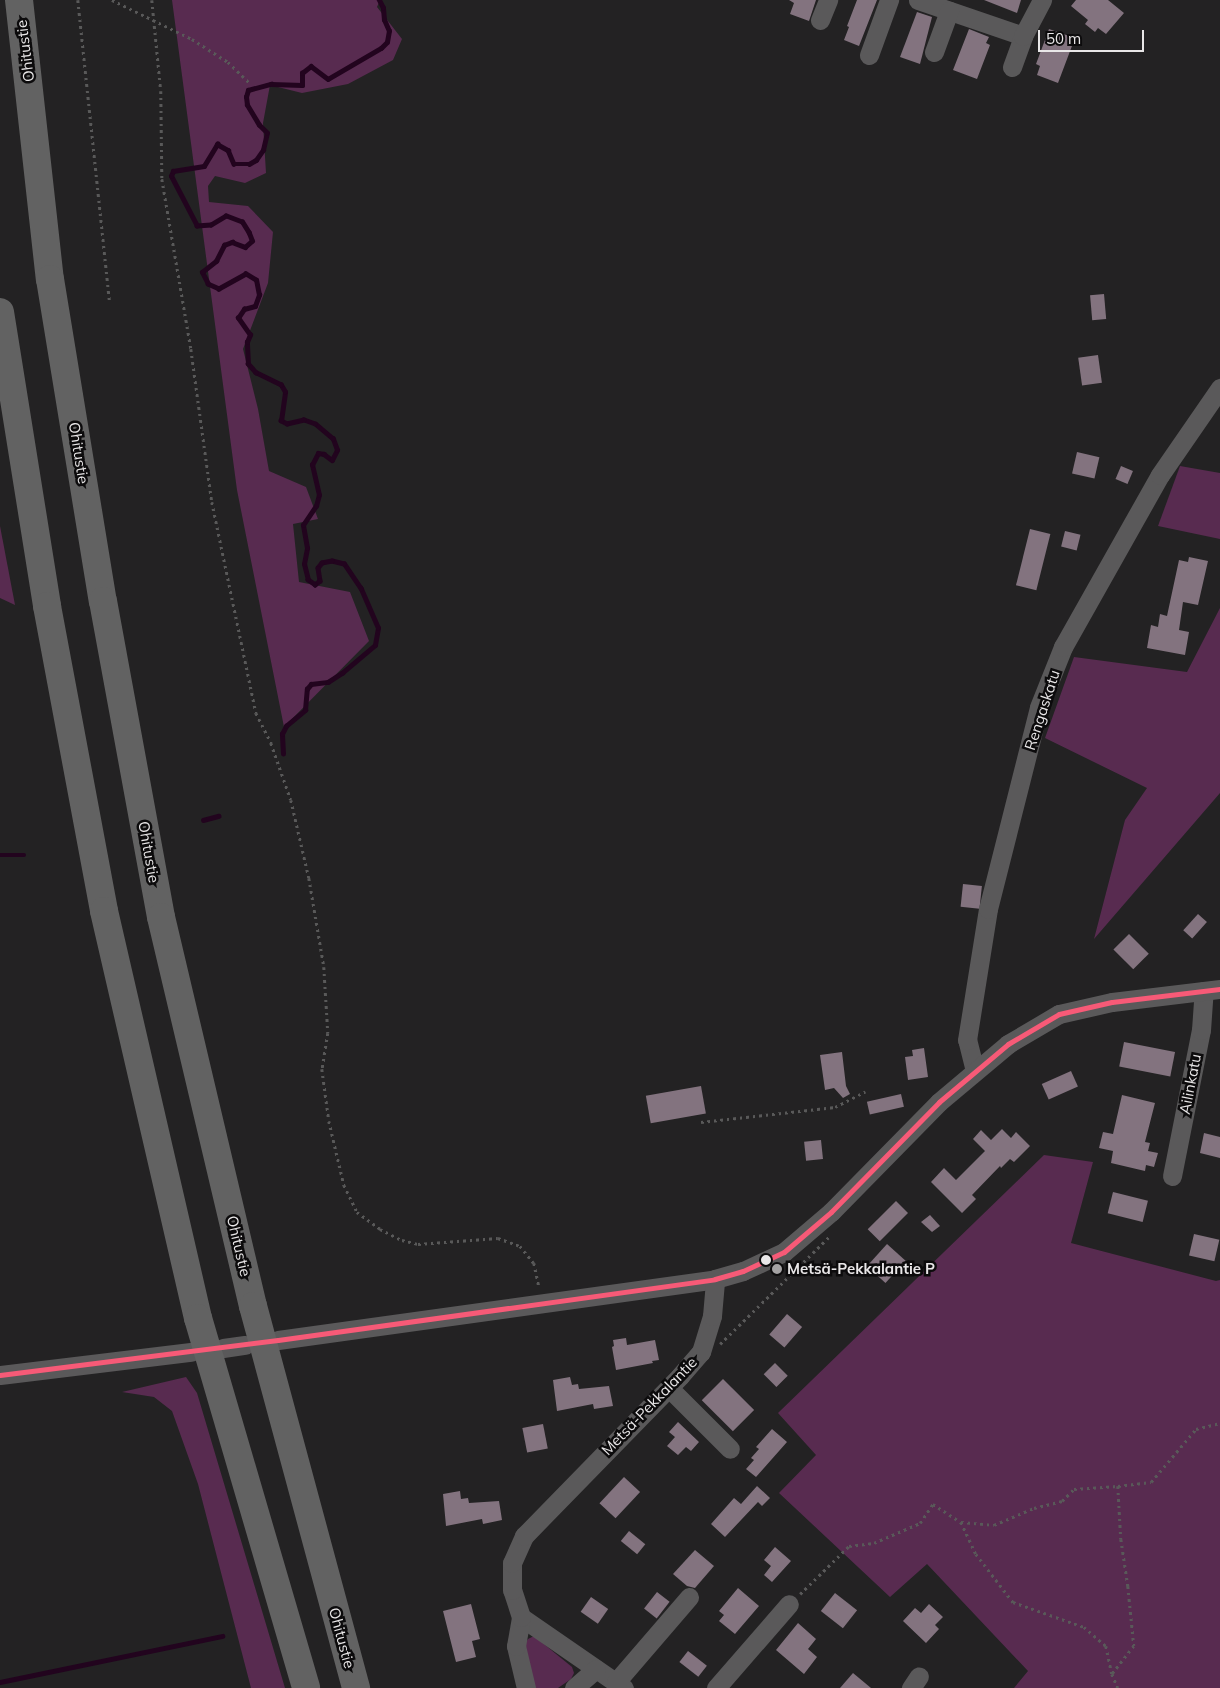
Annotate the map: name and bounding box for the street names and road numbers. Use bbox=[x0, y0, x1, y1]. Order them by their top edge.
street label: Ohitustie bbox=[12, 19, 38, 83]
street label: Ohitustie bbox=[65, 421, 93, 485]
street label: Rengaskatu bbox=[1021, 668, 1063, 752]
street label: Ohitustie bbox=[135, 820, 163, 884]
street label: Ailinkatu bbox=[1175, 1052, 1205, 1116]
street label: Ohitustie bbox=[223, 1214, 255, 1278]
street label: Metsä-Pekkalantie bbox=[598, 1353, 700, 1459]
street label: Ohitustie bbox=[325, 1606, 359, 1670]

